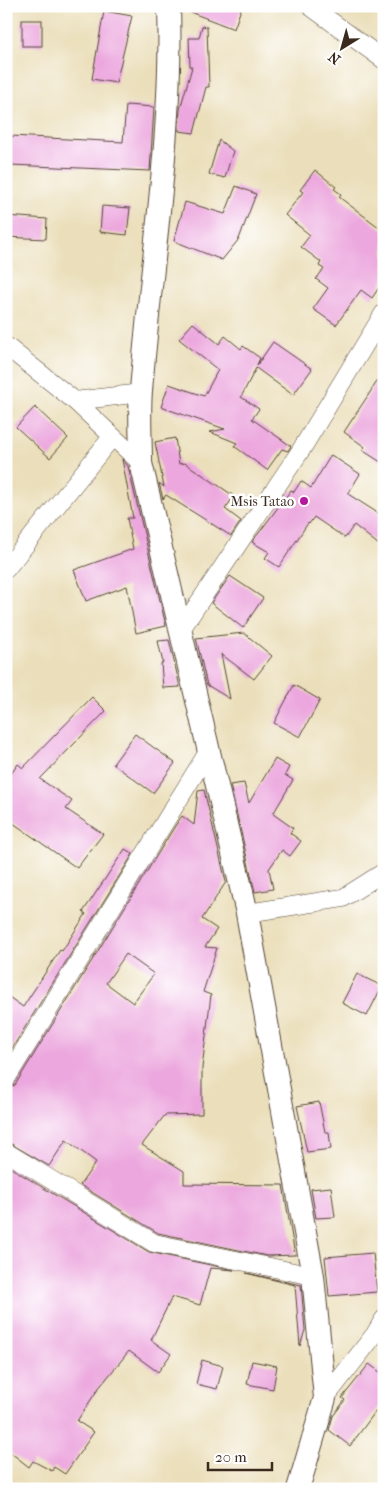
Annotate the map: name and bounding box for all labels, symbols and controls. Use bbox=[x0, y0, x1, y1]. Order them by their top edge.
north arrow bbox=[318, 22, 368, 72]
text: N bbox=[325, 48, 344, 68]
place label: Msis Tatao bbox=[230, 493, 294, 510]
marker: Msis Tatao bbox=[298, 495, 310, 507]
scale bar bbox=[208, 1440, 271, 1472]
text: 20 m bbox=[215, 1448, 247, 1466]

